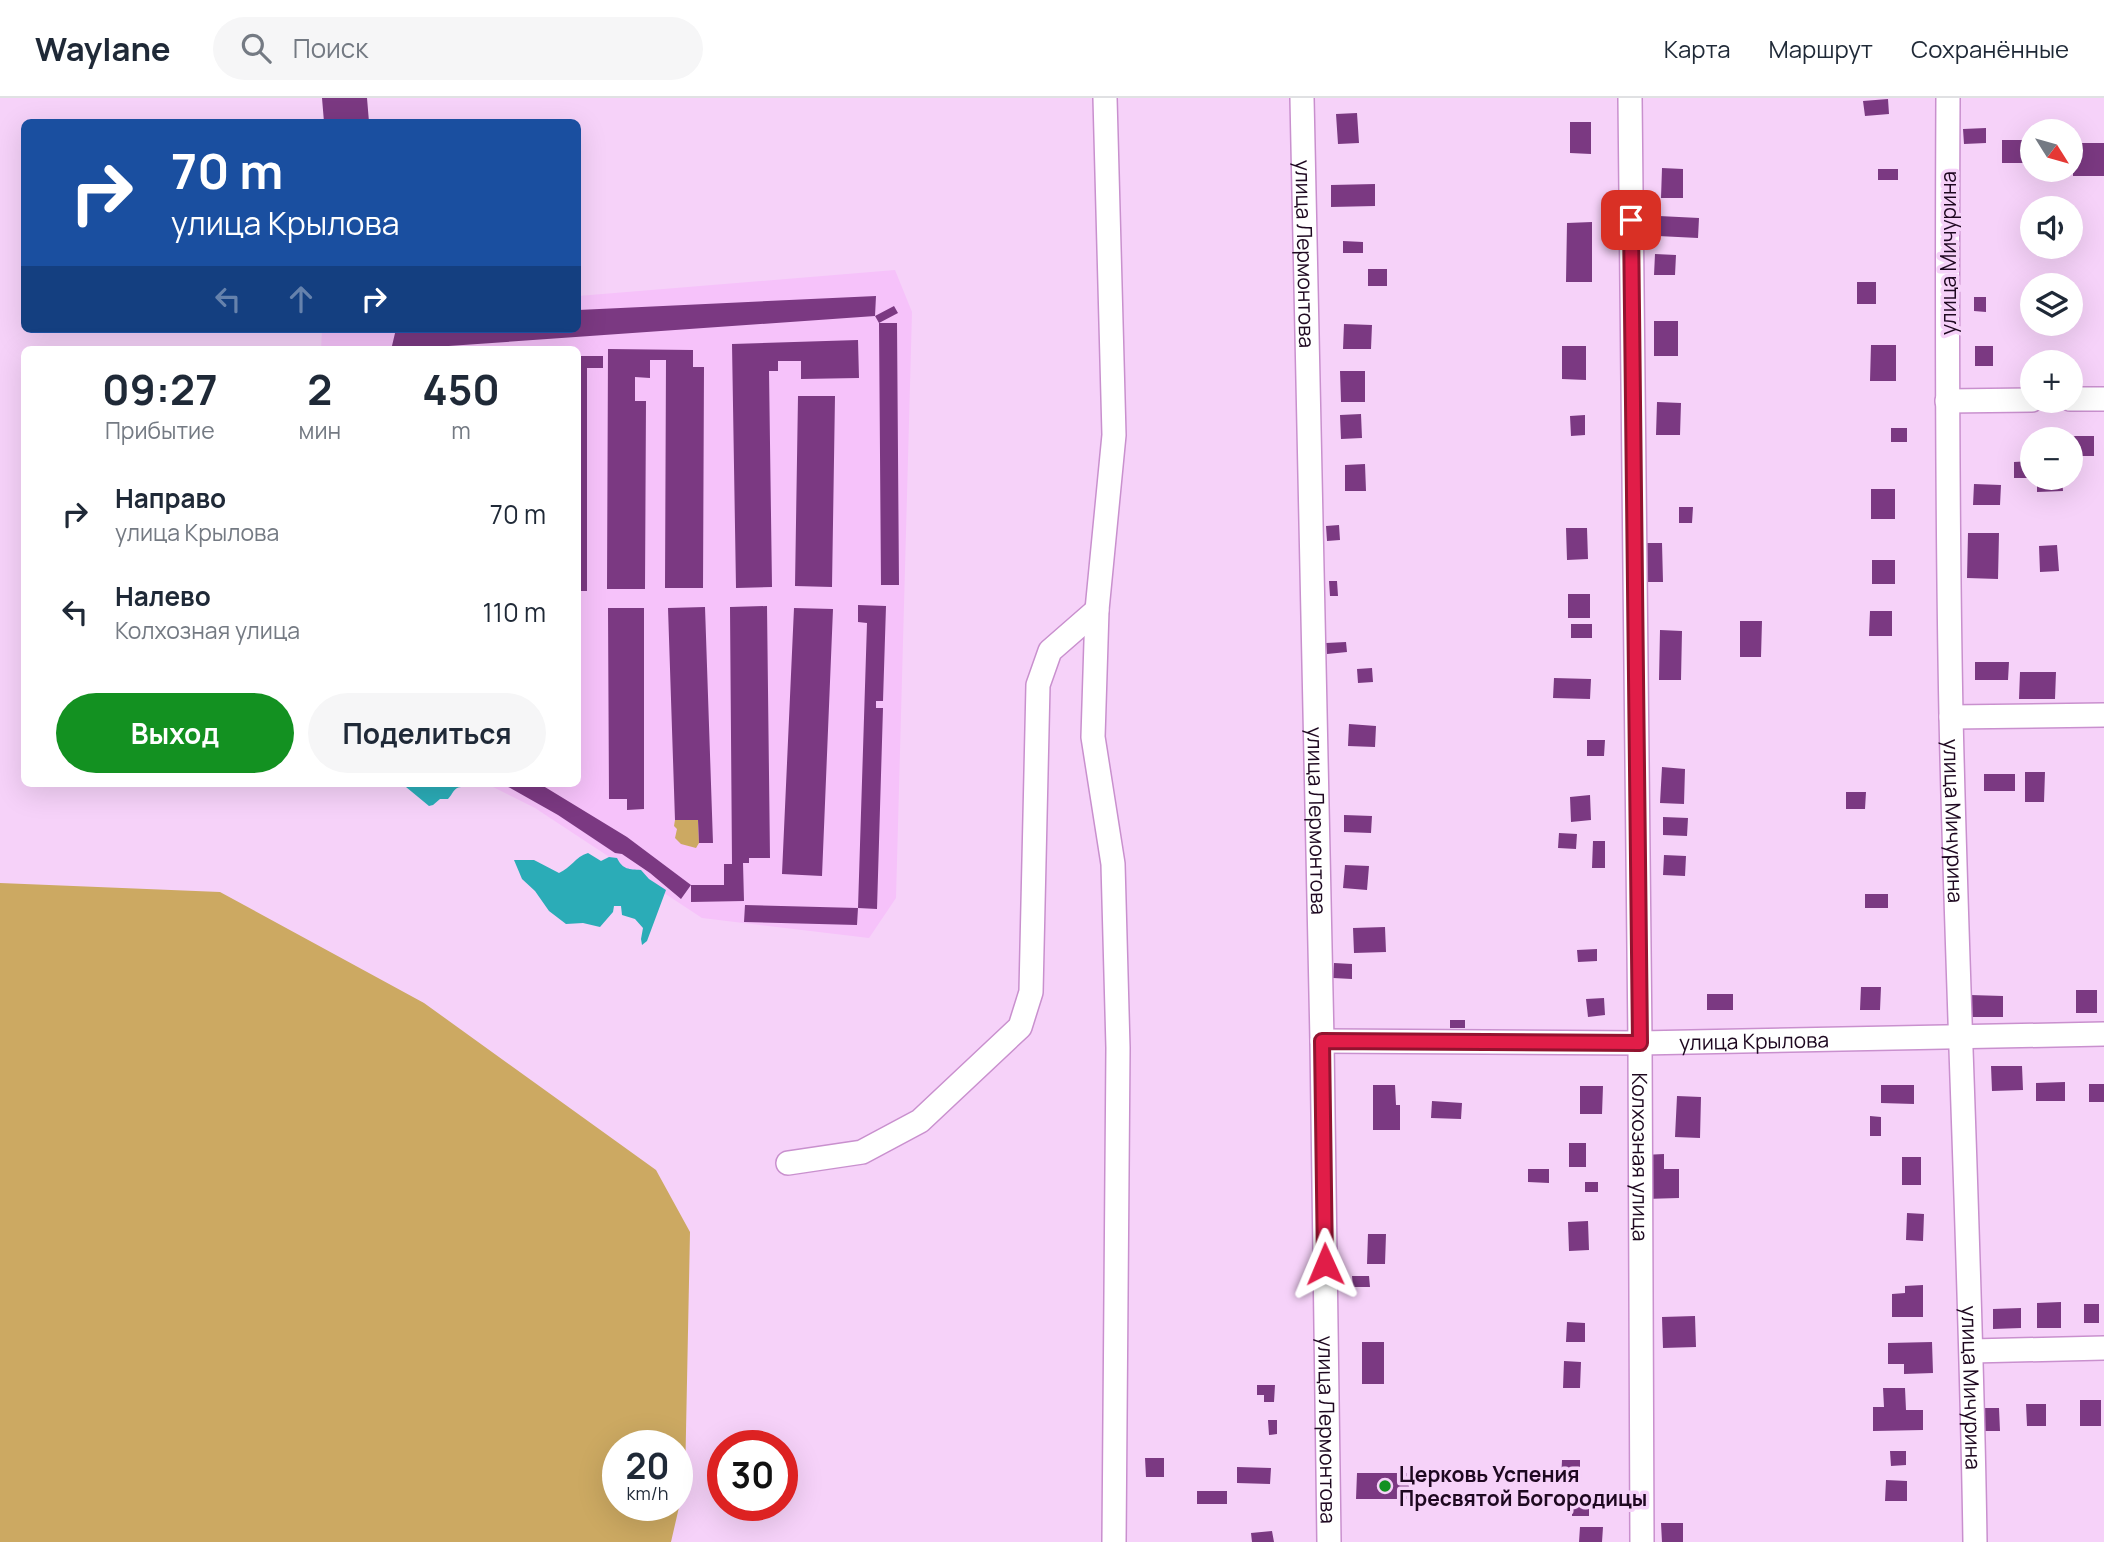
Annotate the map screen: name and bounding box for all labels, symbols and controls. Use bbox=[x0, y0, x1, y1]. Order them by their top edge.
search box bbox=[213, 17, 703, 80]
text: Waylane bbox=[35, 26, 171, 71]
icon: search bbox=[237, 29, 275, 67]
text: Поиск bbox=[293, 30, 368, 66]
text: Карта bbox=[1664, 32, 1731, 65]
text: Маршрут bbox=[1769, 32, 1873, 65]
text: Сохранённые bbox=[1911, 32, 2069, 65]
north arrow bbox=[2020, 119, 2082, 182]
map controls bbox=[2020, 119, 2083, 490]
text: 70 m bbox=[171, 137, 283, 204]
icon: right bbox=[56, 147, 147, 238]
street label: улица Лермонтова bbox=[1289, 160, 1321, 348]
street label: улица Мичурина bbox=[1934, 171, 1962, 335]
pin bbox=[1601, 190, 1661, 250]
button: sound bbox=[2020, 196, 2083, 259]
text: улица Крылова bbox=[171, 201, 399, 245]
icon: arrive bbox=[1612, 201, 1650, 239]
button: layers bbox=[2020, 273, 2083, 336]
icon: left bbox=[209, 280, 247, 318]
icon: ahead bbox=[282, 280, 320, 318]
icon: right bbox=[355, 280, 393, 318]
button: + bbox=[2020, 350, 2083, 413]
text: 09:27 bbox=[102, 360, 218, 418]
text: 2 bbox=[307, 360, 332, 418]
text: 450 bbox=[422, 360, 500, 418]
text: Прибытие bbox=[105, 414, 215, 446]
text: мин bbox=[299, 414, 341, 446]
text: m bbox=[451, 414, 471, 446]
button: − bbox=[2020, 427, 2083, 490]
text: Направо bbox=[115, 480, 226, 516]
icon: right bbox=[56, 495, 94, 533]
text: 70 m bbox=[490, 496, 546, 532]
text: улица Крылова bbox=[115, 516, 279, 548]
text: Налево bbox=[115, 578, 211, 614]
icon: left bbox=[56, 593, 94, 631]
text: 110 m bbox=[483, 594, 546, 630]
text: Колхозная улица bbox=[115, 614, 300, 646]
button: Выход bbox=[56, 693, 294, 773]
button: Поделиться bbox=[308, 693, 546, 773]
street label: улица Лермонтова bbox=[1301, 726, 1333, 915]
street label: улица Мичурина bbox=[1938, 739, 1970, 903]
street label: улица Крылова bbox=[1679, 1025, 1829, 1056]
street label: Колхозная улица bbox=[1626, 1072, 1655, 1241]
position arrow bbox=[1288, 1227, 1362, 1301]
street label: улица Мичурина bbox=[1956, 1305, 1988, 1470]
street label: улица Лермонтова bbox=[1312, 1335, 1343, 1524]
speed limit sign: 30 bbox=[707, 1430, 798, 1521]
text: 20 bbox=[626, 1442, 669, 1490]
place label: Церковь Успения Пресвятой Богородицы bbox=[1399, 1460, 1647, 1512]
marker: Церковь Успения Пресвятой Богородицы bbox=[1377, 1478, 1393, 1494]
text: km/h bbox=[627, 1481, 668, 1505]

